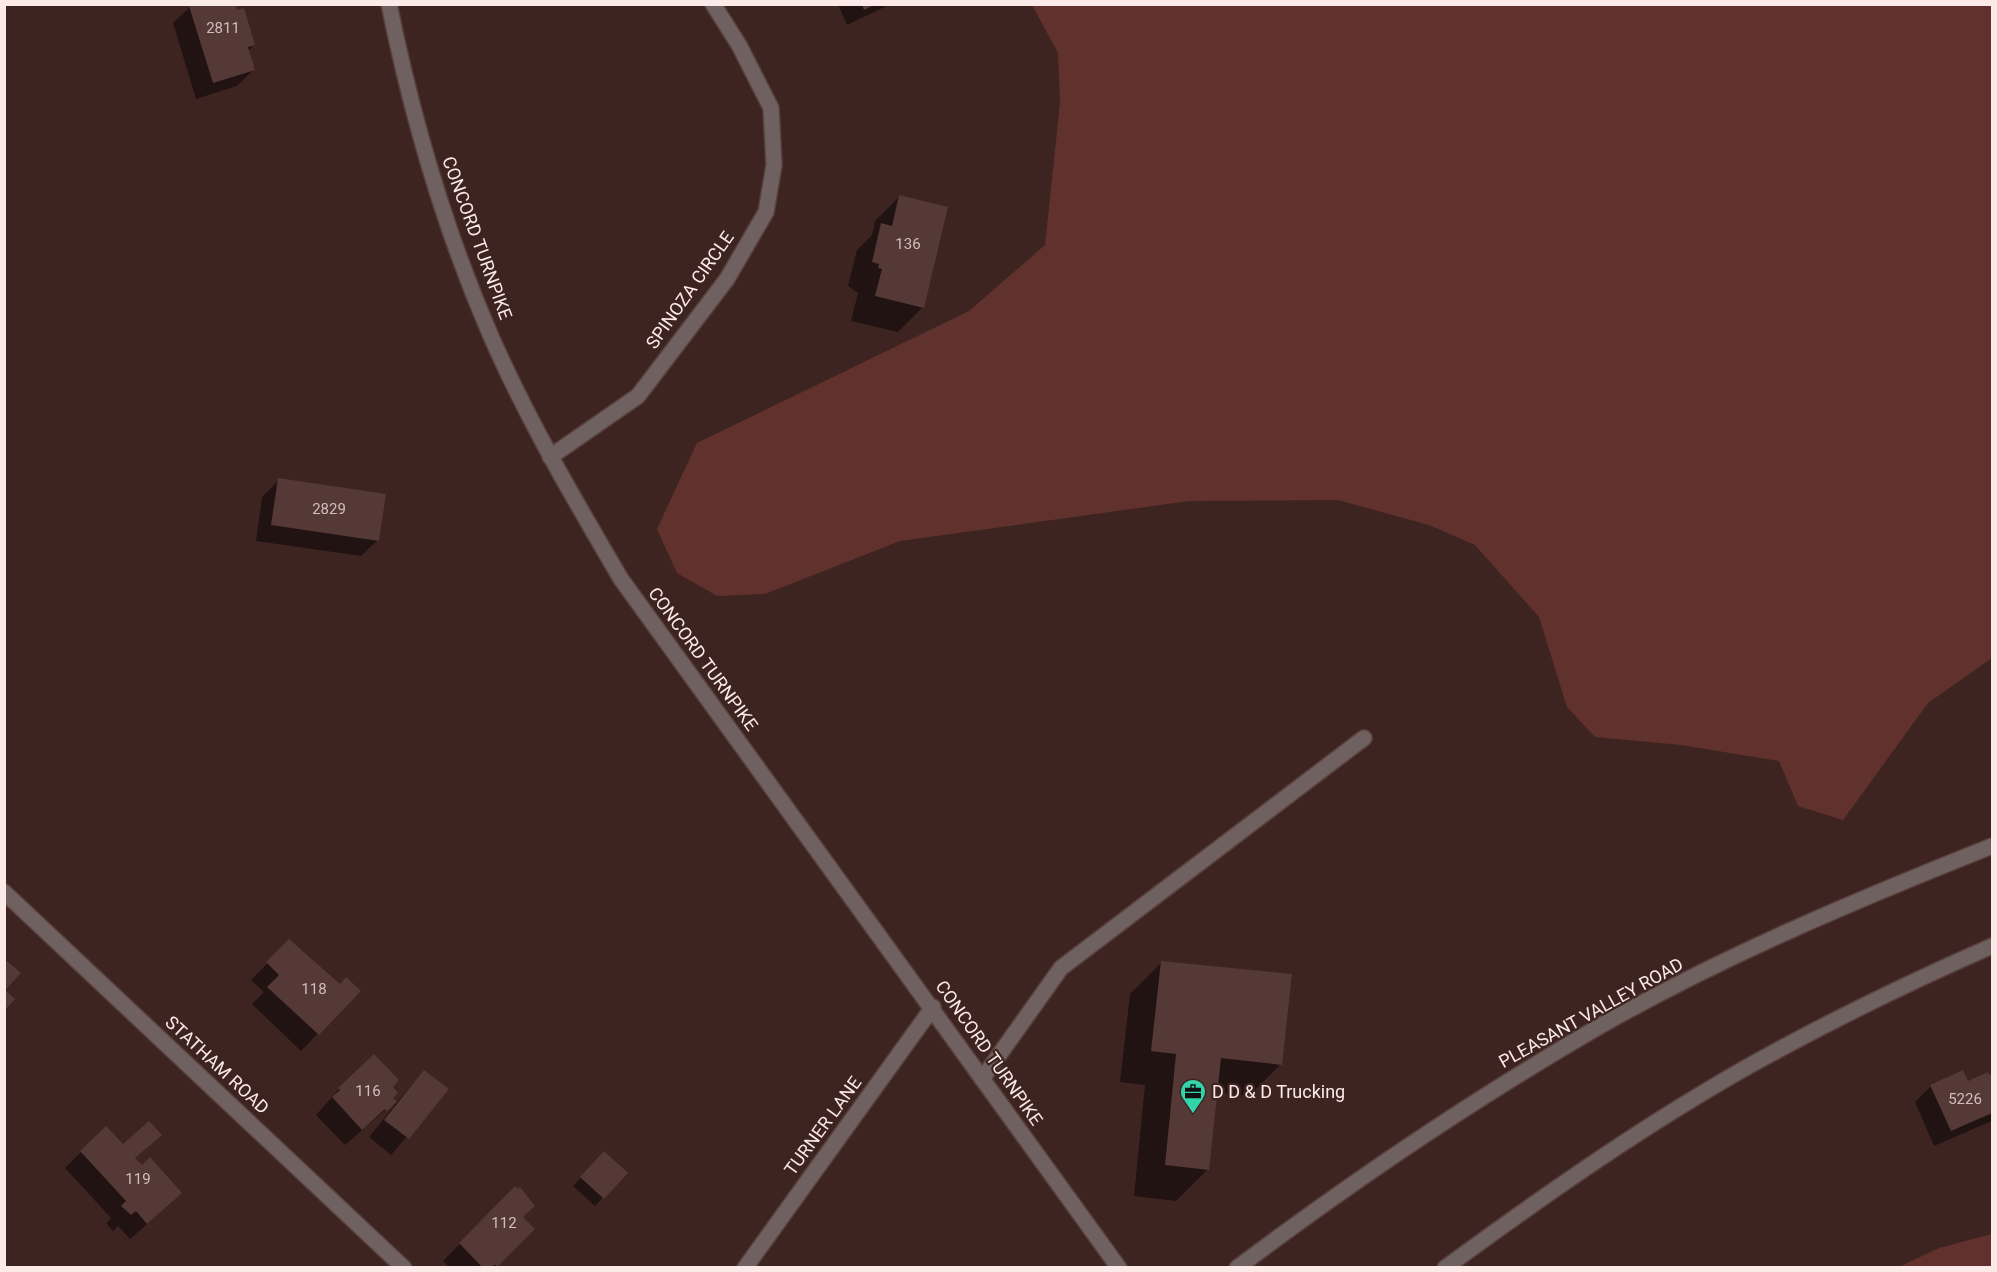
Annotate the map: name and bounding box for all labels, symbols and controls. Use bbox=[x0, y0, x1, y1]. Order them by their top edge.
house number: 2811 bbox=[206, 19, 240, 37]
street label: CONCORD TURNPIKE bbox=[438, 153, 517, 322]
street label: SPINOZA CIRCLE bbox=[641, 227, 738, 352]
house number: 136 bbox=[895, 235, 921, 253]
house number: 2829 bbox=[312, 500, 346, 518]
street label: CONCORD TURNPIKE bbox=[644, 583, 763, 735]
street label: PLEASANT VALLEY ROAD bbox=[1495, 953, 1686, 1072]
street label: CONCORD TURNPIKE bbox=[931, 976, 1047, 1129]
house number: 118 bbox=[301, 980, 327, 998]
street label: STATHAM ROAD bbox=[161, 1011, 273, 1118]
street label: TURNER LANE bbox=[780, 1072, 865, 1179]
office icon: D D & D Trucking bbox=[1178, 1077, 1208, 1115]
place label: D D & D Trucking bbox=[1212, 1081, 1345, 1102]
house number: 116 bbox=[355, 1082, 381, 1100]
house number: 5226 bbox=[1948, 1090, 1982, 1108]
house number: 119 bbox=[125, 1170, 151, 1188]
house number: 112 bbox=[491, 1214, 517, 1232]

